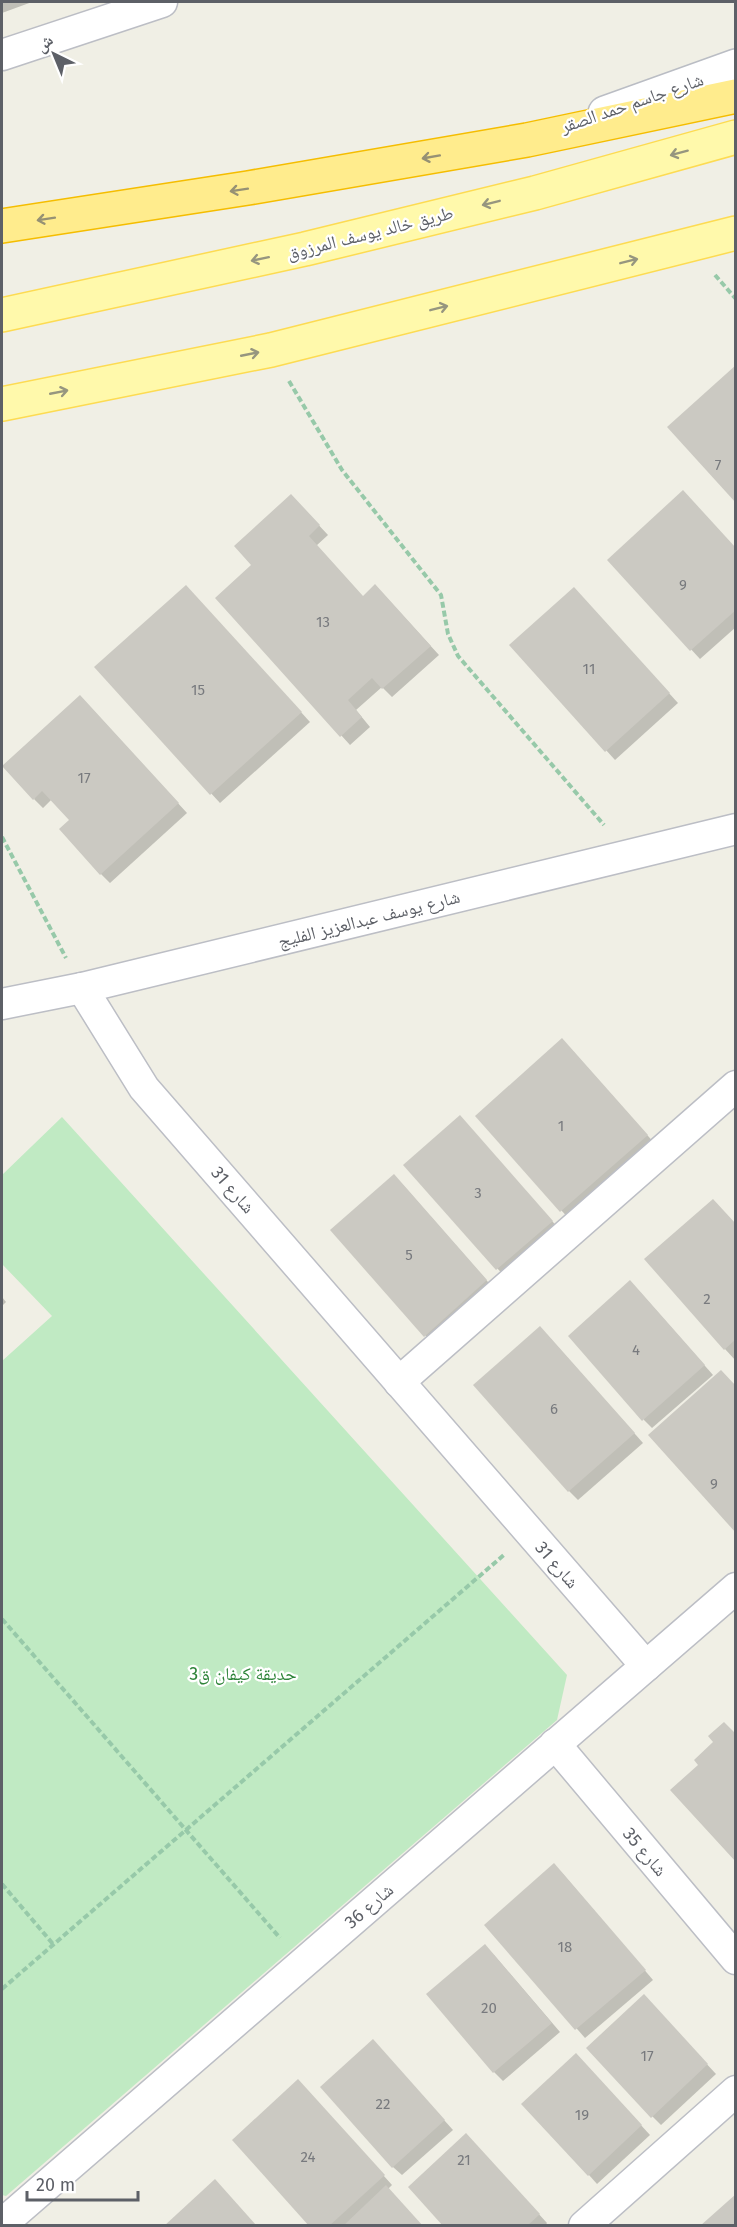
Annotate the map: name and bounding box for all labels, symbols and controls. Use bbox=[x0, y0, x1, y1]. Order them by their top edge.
north arrow bbox=[24, 24, 84, 84]
text: ش bbox=[31, 31, 57, 56]
street label: شارع جاسم حمد الصقر bbox=[557, 68, 707, 139]
one-way arrow bbox=[670, 148, 689, 159]
one-way arrow bbox=[422, 151, 441, 162]
one-way arrow bbox=[230, 184, 249, 195]
one-way arrow bbox=[482, 198, 501, 210]
street label: طريق خالد يوسف المرزوق bbox=[285, 202, 455, 264]
one-way arrow bbox=[37, 214, 56, 225]
one-way arrow bbox=[251, 254, 271, 265]
one-way arrow bbox=[619, 254, 638, 266]
one-way arrow bbox=[430, 301, 449, 313]
one-way arrow bbox=[240, 348, 259, 359]
one-way arrow bbox=[49, 386, 68, 397]
house number: 7 bbox=[715, 456, 722, 474]
house number: 9 bbox=[679, 576, 687, 594]
house number: 13 bbox=[316, 613, 330, 631]
house number: 11 bbox=[583, 660, 595, 678]
house number: 15 bbox=[191, 681, 205, 699]
house number: 17 bbox=[77, 769, 91, 787]
street label: شارع يوسف عبدالعزيز الفليج bbox=[276, 886, 463, 953]
house number: 1 bbox=[558, 1117, 564, 1135]
street label: شارع 31 bbox=[207, 1162, 259, 1218]
house number: 3 bbox=[474, 1184, 482, 1202]
house number: 5 bbox=[405, 1246, 413, 1264]
house number: 2 bbox=[703, 1290, 711, 1308]
house number: 4 bbox=[632, 1341, 640, 1359]
house number: 6 bbox=[550, 1400, 558, 1418]
house number: 9 bbox=[710, 1475, 718, 1493]
street label: شارع 31 bbox=[531, 1537, 583, 1593]
park label: حديقة كيفان ق3 bbox=[189, 1663, 297, 1685]
street label: شارع 35 bbox=[618, 1823, 672, 1881]
street label: شارع 36 bbox=[340, 1879, 398, 1933]
house number: 18 bbox=[558, 1938, 572, 1956]
house number: 20 bbox=[481, 1999, 497, 2017]
house number: 17 bbox=[640, 2047, 654, 2065]
house number: 22 bbox=[376, 2095, 390, 2113]
house number: 19 bbox=[575, 2106, 589, 2124]
house number: 24 bbox=[300, 2148, 316, 2166]
house number: 21 bbox=[457, 2151, 471, 2169]
scale bar bbox=[27, 2164, 138, 2202]
text: 20 m bbox=[36, 2174, 75, 2196]

